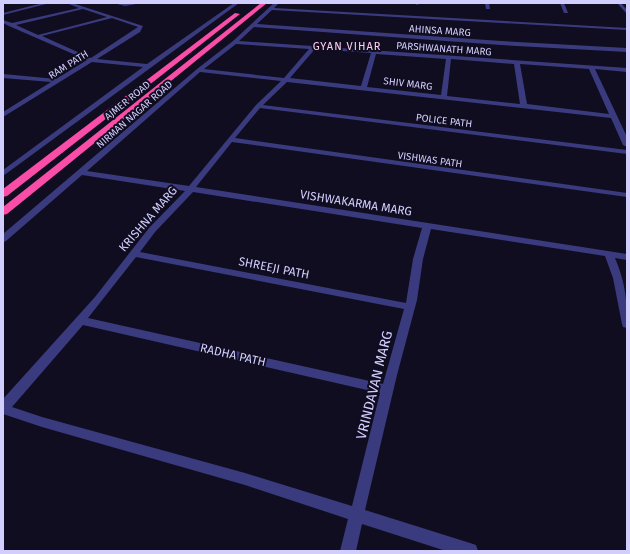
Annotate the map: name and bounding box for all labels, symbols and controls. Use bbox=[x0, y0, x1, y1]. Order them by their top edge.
street label: AHINSA MARG bbox=[409, 23, 471, 39]
district label: GYAN VIHAR bbox=[313, 40, 381, 53]
street label: PARSHWANATH MARG bbox=[396, 40, 492, 58]
street label: RAM PATH bbox=[46, 48, 91, 82]
street label: SHIV MARG bbox=[383, 75, 433, 93]
street label: NIRMAN NAGAR ROAD bbox=[94, 78, 175, 151]
street label: AJMER ROAD bbox=[102, 79, 153, 123]
street label: POLICE PATH bbox=[415, 112, 473, 130]
street label: VISHWAS PATH bbox=[397, 150, 463, 170]
street label: KRISHNA MARG bbox=[116, 184, 180, 254]
street label: VISHWAKARMA MARG bbox=[299, 187, 413, 219]
street label: SHREEJI PATH bbox=[237, 254, 311, 282]
street label: VRINDAVAN MARG bbox=[353, 329, 396, 441]
street label: RADHA PATH bbox=[199, 341, 267, 369]

